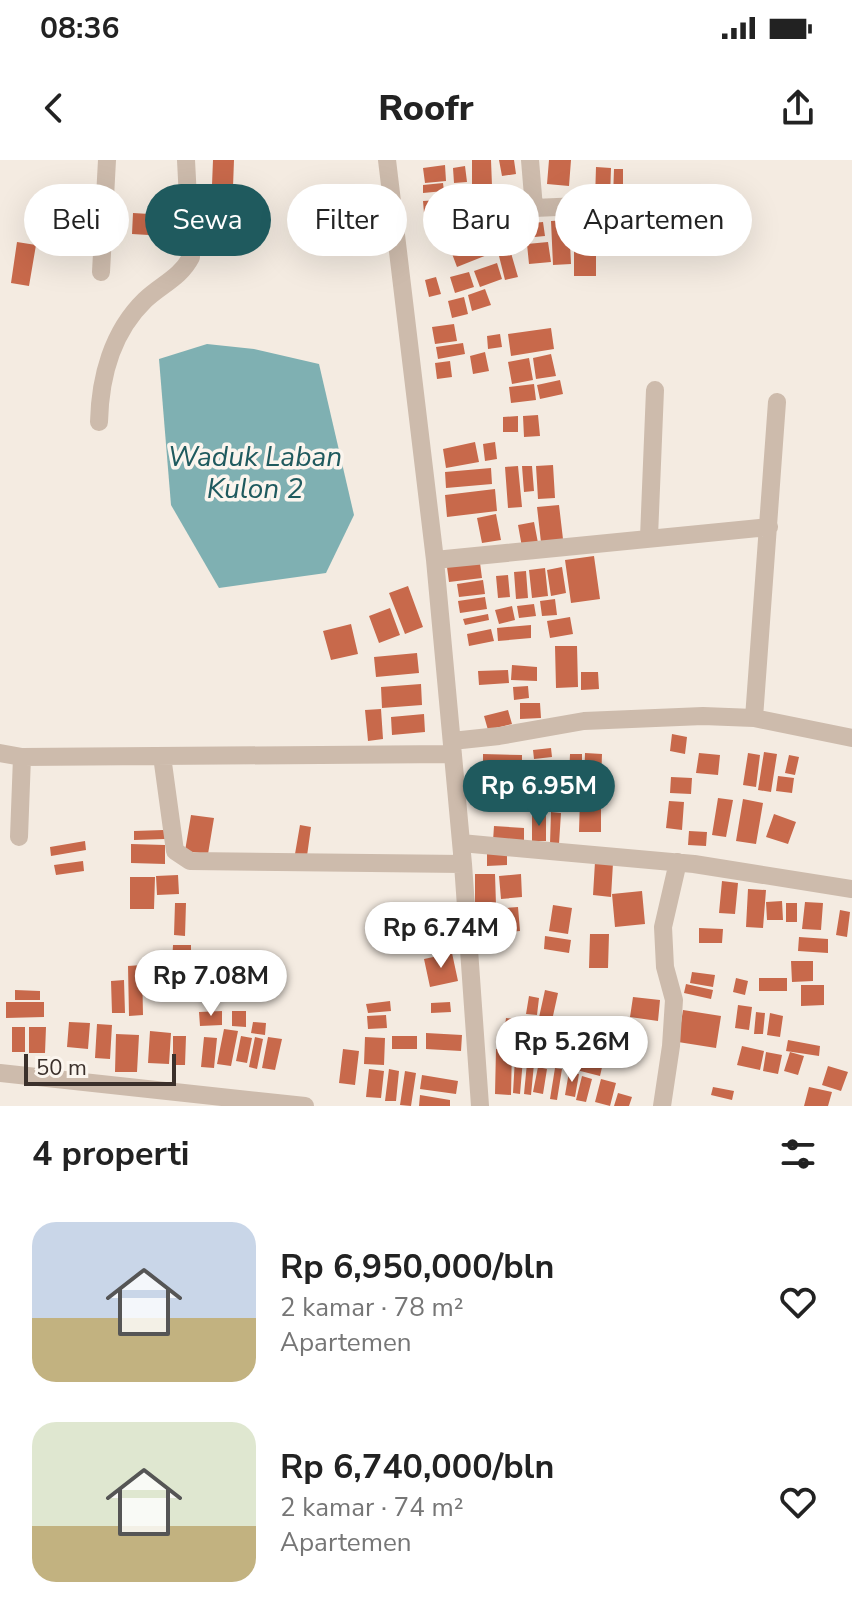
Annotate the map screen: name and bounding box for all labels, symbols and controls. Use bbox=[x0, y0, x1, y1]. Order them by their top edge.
text: 08:36 bbox=[40, 8, 119, 49]
text: Roofr bbox=[378, 84, 474, 133]
icon: back bbox=[32, 86, 76, 130]
icon: share bbox=[776, 86, 820, 130]
chip: Beli bbox=[24, 184, 129, 256]
chip: Sewa bbox=[145, 184, 271, 256]
chip: Filter bbox=[287, 184, 407, 256]
chip: Baru bbox=[423, 184, 539, 256]
chip: Apartemen bbox=[555, 184, 752, 256]
water label: Waduk Laban Kulon 2 bbox=[168, 438, 342, 508]
pin: Rp 6.95M bbox=[456, 760, 622, 828]
text: Rp 6.95M bbox=[481, 768, 597, 803]
pin: Rp 6.74M bbox=[358, 902, 524, 970]
text: Rp 6.74M bbox=[383, 910, 499, 945]
pin: Rp 7.08M bbox=[128, 950, 294, 1018]
text: Rp 7.08M bbox=[153, 958, 269, 993]
pin: Rp 5.26M bbox=[489, 1016, 655, 1084]
text: Rp 5.26M bbox=[514, 1024, 630, 1059]
scale bar bbox=[24, 1050, 176, 1086]
text: 50 m bbox=[36, 1053, 87, 1083]
text: 4 properti bbox=[32, 1131, 189, 1177]
icon: filters bbox=[776, 1132, 820, 1176]
text: Rp 6,950,000/bln bbox=[280, 1244, 554, 1290]
icon: home bbox=[96, 1254, 192, 1350]
icon: heart bbox=[776, 1280, 820, 1324]
text: 2 kamar · 78 m² bbox=[280, 1290, 464, 1325]
text: Apartemen bbox=[280, 1325, 412, 1360]
text: Rp 6,740,000/bln bbox=[280, 1444, 554, 1490]
icon: home bbox=[96, 1454, 192, 1550]
icon: heart bbox=[776, 1480, 820, 1524]
text: 2 kamar · 74 m² bbox=[280, 1490, 464, 1525]
text: Apartemen bbox=[280, 1525, 412, 1560]

